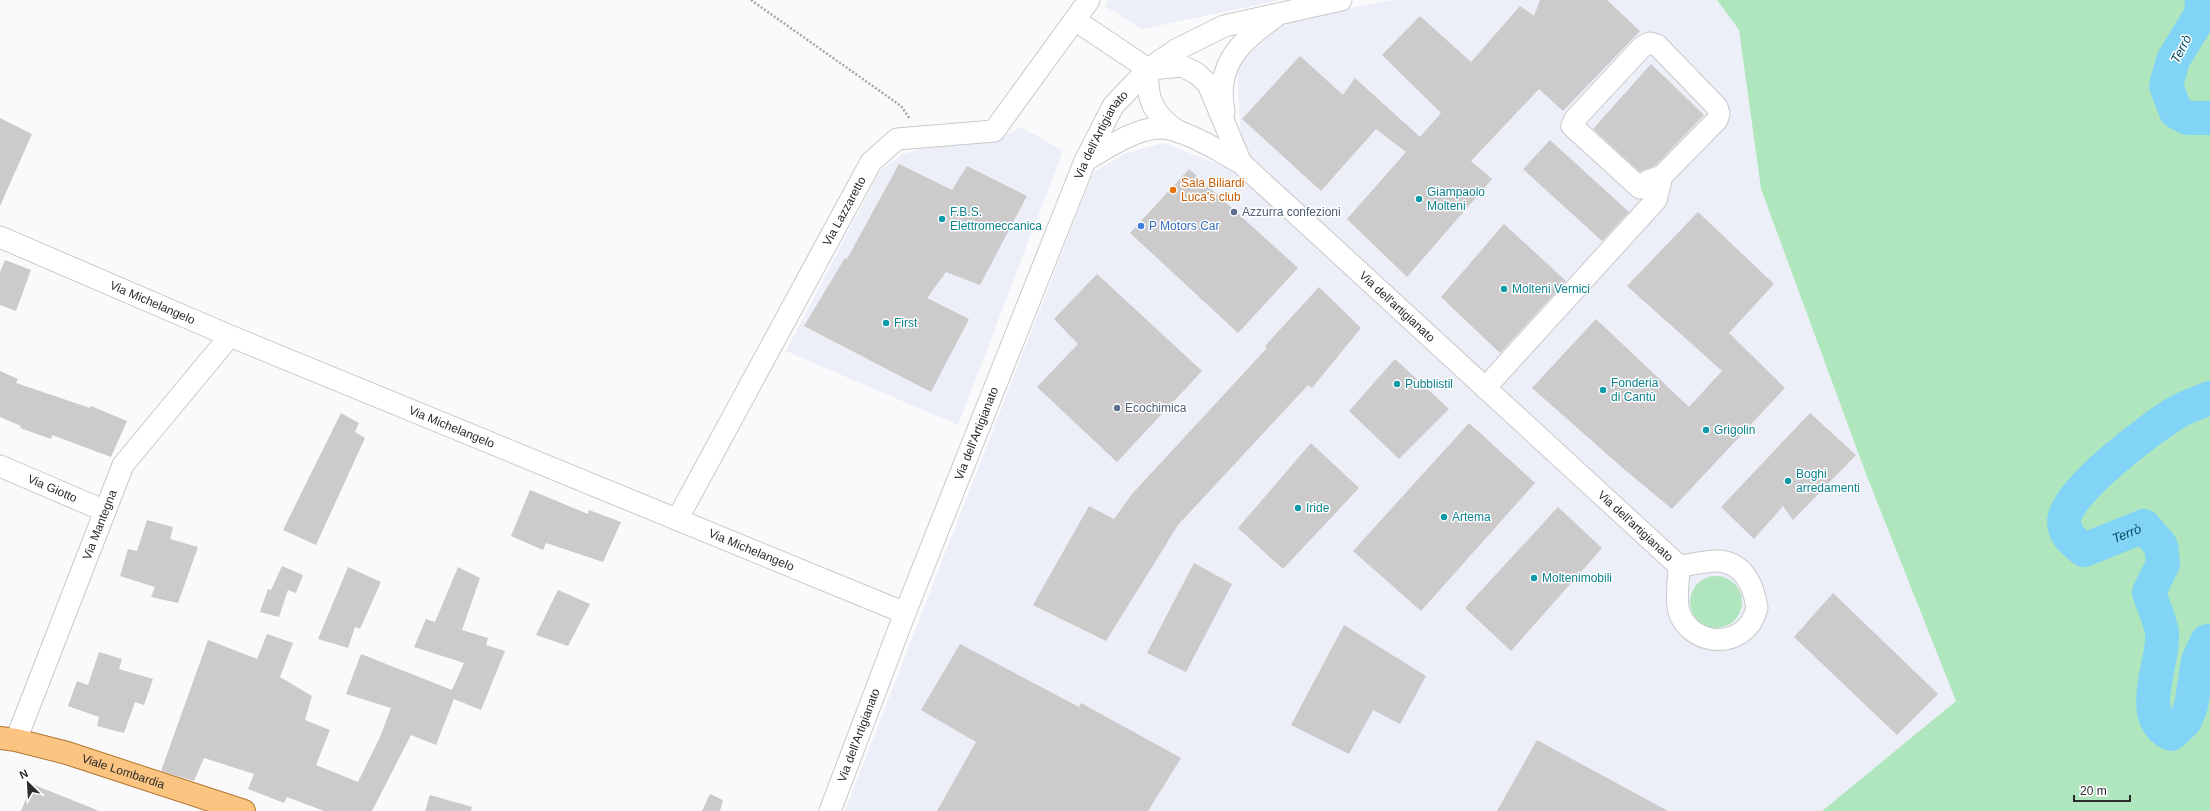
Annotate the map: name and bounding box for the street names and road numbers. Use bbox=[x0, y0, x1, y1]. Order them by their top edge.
street label: Via dell'Artigianato bbox=[1072, 87, 1131, 181]
street label: Via Lazzaretto bbox=[820, 174, 869, 248]
street label: Via dell'artigianato bbox=[1356, 268, 1438, 345]
street label: Via Michelangelo bbox=[108, 278, 197, 327]
street label: Via dell'Artigianato bbox=[952, 385, 1001, 482]
street label: Via Michelangelo bbox=[407, 403, 497, 451]
street label: Via Giotto bbox=[25, 472, 80, 505]
street label: Via Mantegna bbox=[80, 487, 120, 562]
street label: Via dell'artigianato bbox=[1595, 488, 1676, 564]
street label: Via Michelangelo bbox=[706, 526, 797, 574]
street label: Via dell'Artigianato bbox=[835, 686, 883, 784]
street label: Viale Lombardia bbox=[80, 751, 167, 792]

